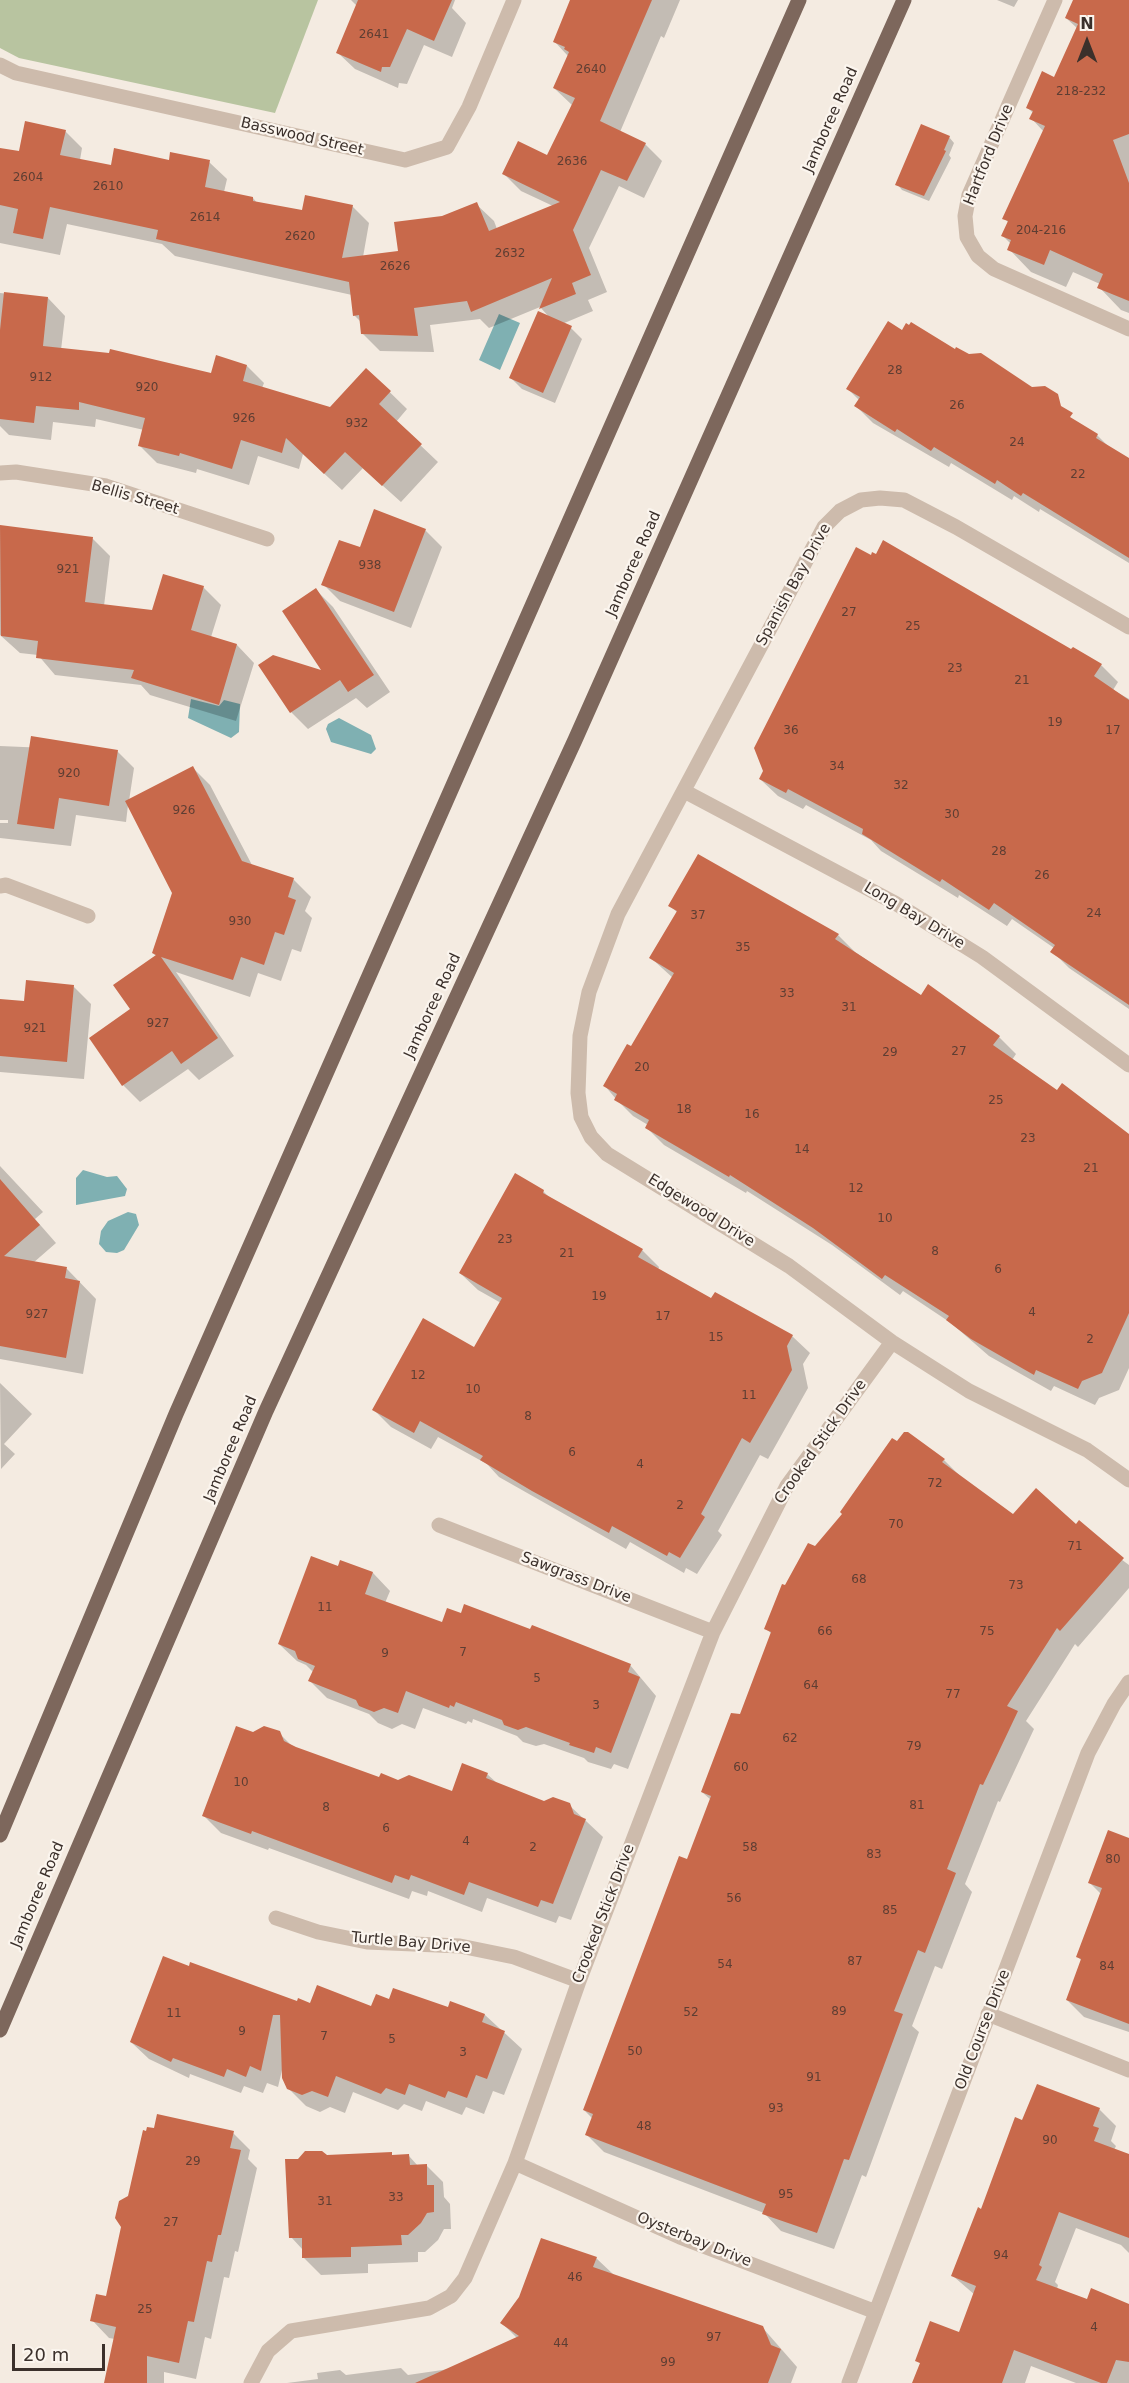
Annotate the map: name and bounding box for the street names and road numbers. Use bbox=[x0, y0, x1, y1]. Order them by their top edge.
street label: Jamboree Road bbox=[800, 64, 862, 176]
street label: Hartford Drive bbox=[961, 102, 1017, 208]
street label: Basswood Street bbox=[239, 114, 365, 160]
street label: Bellis Street bbox=[89, 477, 181, 519]
street label: Jamboree Road bbox=[603, 508, 665, 620]
street label: Spanish Bay Drive bbox=[753, 521, 835, 649]
street label: Long Bay Drive bbox=[860, 879, 968, 953]
street label: Jamboree Road bbox=[401, 951, 465, 1061]
street label: Edgewood Drive bbox=[644, 1171, 758, 1251]
street label: Crooked Stick Drive bbox=[771, 1376, 871, 1508]
street label: Jamboree Road bbox=[201, 1393, 261, 1505]
street label: Sawgrass Drive bbox=[519, 1549, 633, 1607]
street label: Jamboree Road bbox=[8, 1839, 68, 1951]
street label: Crooked Stick Drive bbox=[569, 1842, 639, 1986]
street label: Turtle Bay Drive bbox=[351, 1929, 471, 1957]
street label: Old Course Drive bbox=[952, 1967, 1014, 2093]
street label: Oysterbay Drive bbox=[634, 2209, 754, 2271]

